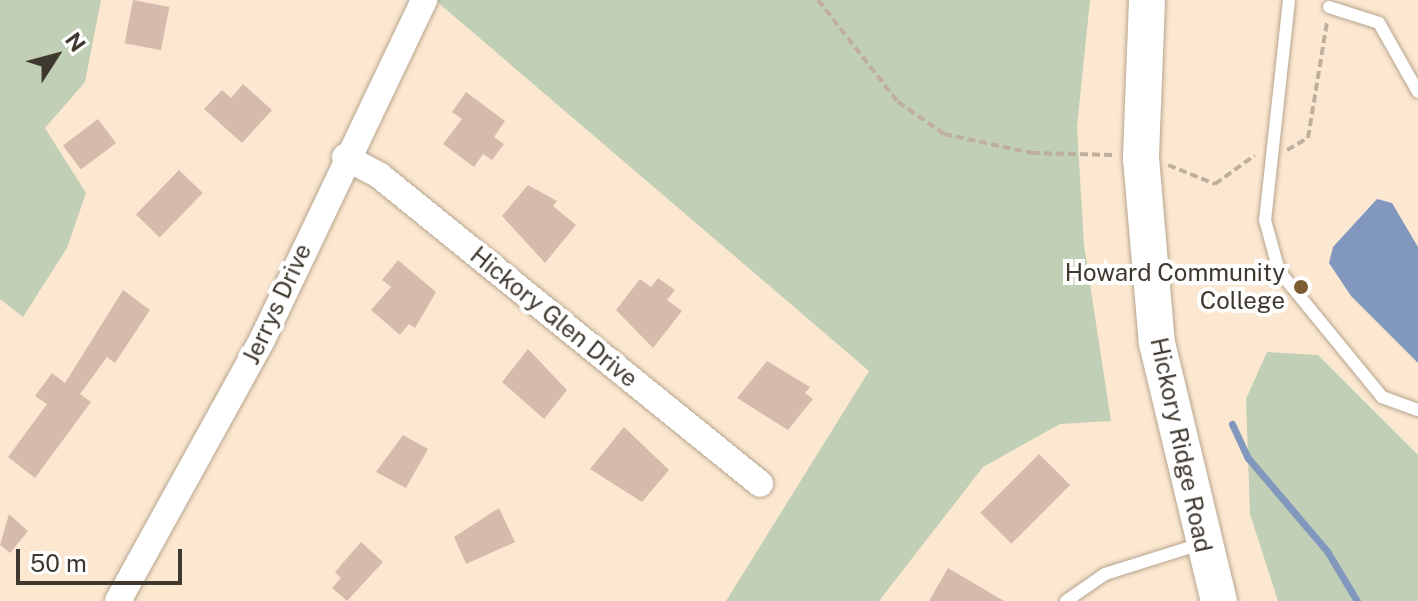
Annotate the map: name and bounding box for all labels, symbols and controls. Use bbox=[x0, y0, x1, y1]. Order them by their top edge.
north arrow bbox=[16, 16, 96, 96]
text: N bbox=[60, 27, 91, 56]
street label: Jerrys Drive bbox=[236, 239, 318, 369]
street label: Hickory Glen Drive bbox=[464, 241, 644, 393]
place label: Howard Community College bbox=[1065, 259, 1285, 315]
marker: Howard Community College bbox=[1292, 278, 1310, 296]
street label: Hickory Ridge Road bbox=[1144, 335, 1218, 555]
scale bar bbox=[20, 533, 186, 583]
text: 50 m bbox=[30, 549, 87, 577]

